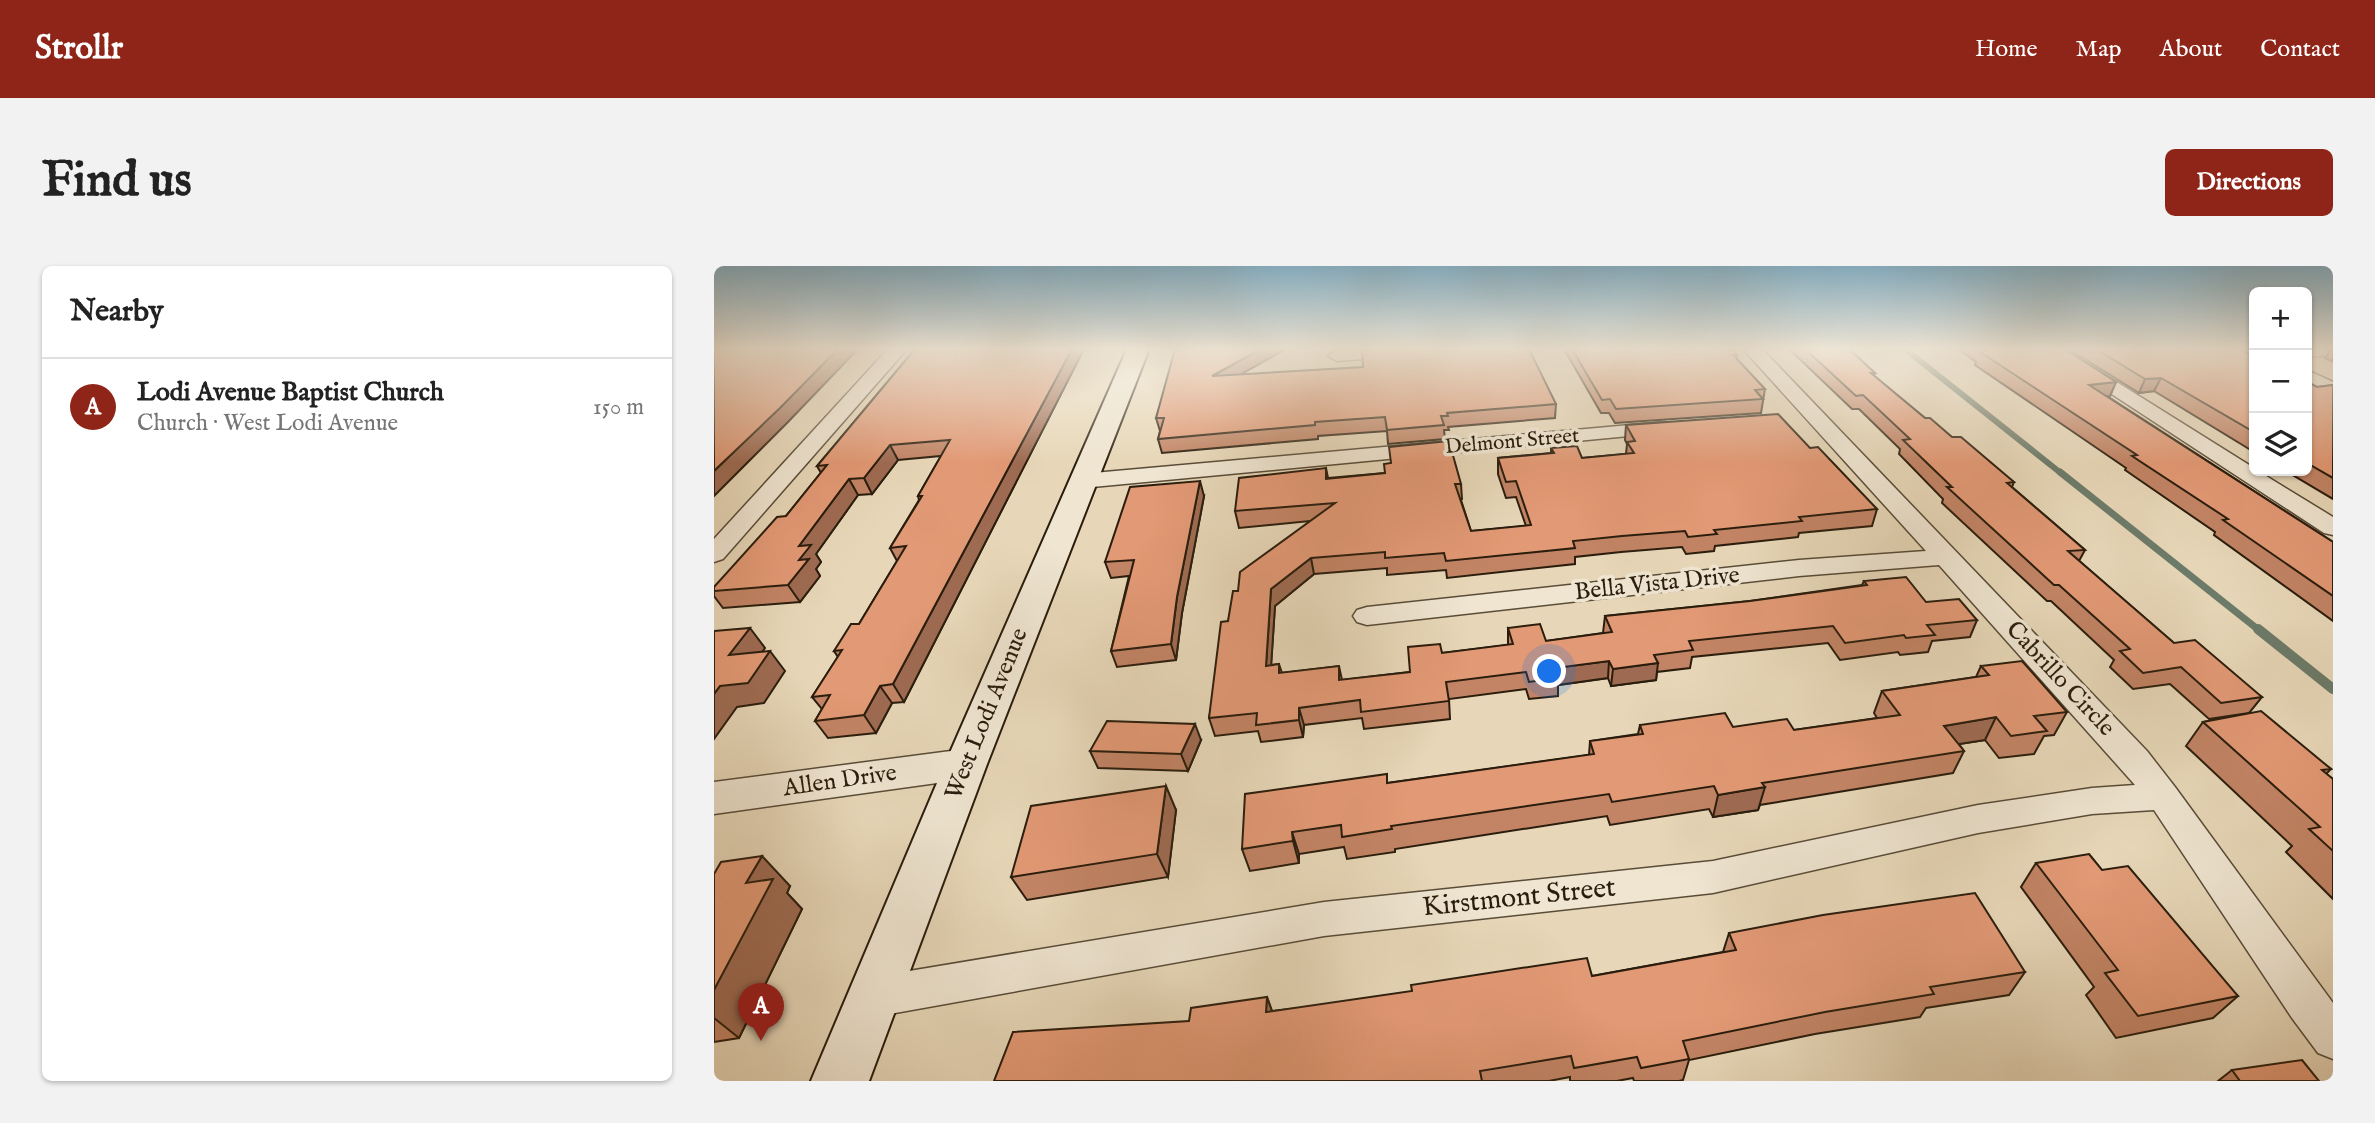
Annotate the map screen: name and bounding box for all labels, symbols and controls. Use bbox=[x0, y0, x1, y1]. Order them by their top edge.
text: Strollr bbox=[35, 28, 123, 70]
text: Home bbox=[1975, 34, 2038, 65]
text: Map bbox=[2076, 34, 2122, 65]
text: About bbox=[2160, 34, 2222, 65]
text: Contact bbox=[2260, 34, 2340, 65]
button: Directions bbox=[2165, 149, 2333, 216]
text: Find us bbox=[42, 151, 192, 213]
map controls bbox=[2249, 287, 2312, 476]
button: + bbox=[2249, 287, 2312, 350]
text: Nearby bbox=[70, 293, 163, 331]
button: − bbox=[2249, 350, 2312, 413]
text: Lodi Avenue Baptist Church bbox=[137, 376, 444, 409]
text: A bbox=[85, 393, 101, 422]
text: 150 m bbox=[593, 393, 644, 422]
text: Church · West Lodi Avenue bbox=[137, 409, 398, 438]
button: layers bbox=[2249, 413, 2312, 476]
street label: Delmont Street bbox=[1444, 423, 1580, 461]
street label: Bella Vista Drive bbox=[1573, 560, 1741, 608]
street label: Cabrillo Circle bbox=[1999, 615, 2121, 743]
street label: West Lodi Avenue bbox=[938, 624, 1036, 804]
your location bbox=[1532, 654, 1566, 688]
street label: Allen Drive bbox=[780, 758, 899, 804]
street label: Kirstmont Street bbox=[1421, 870, 1618, 926]
pin: A bbox=[738, 983, 784, 1041]

